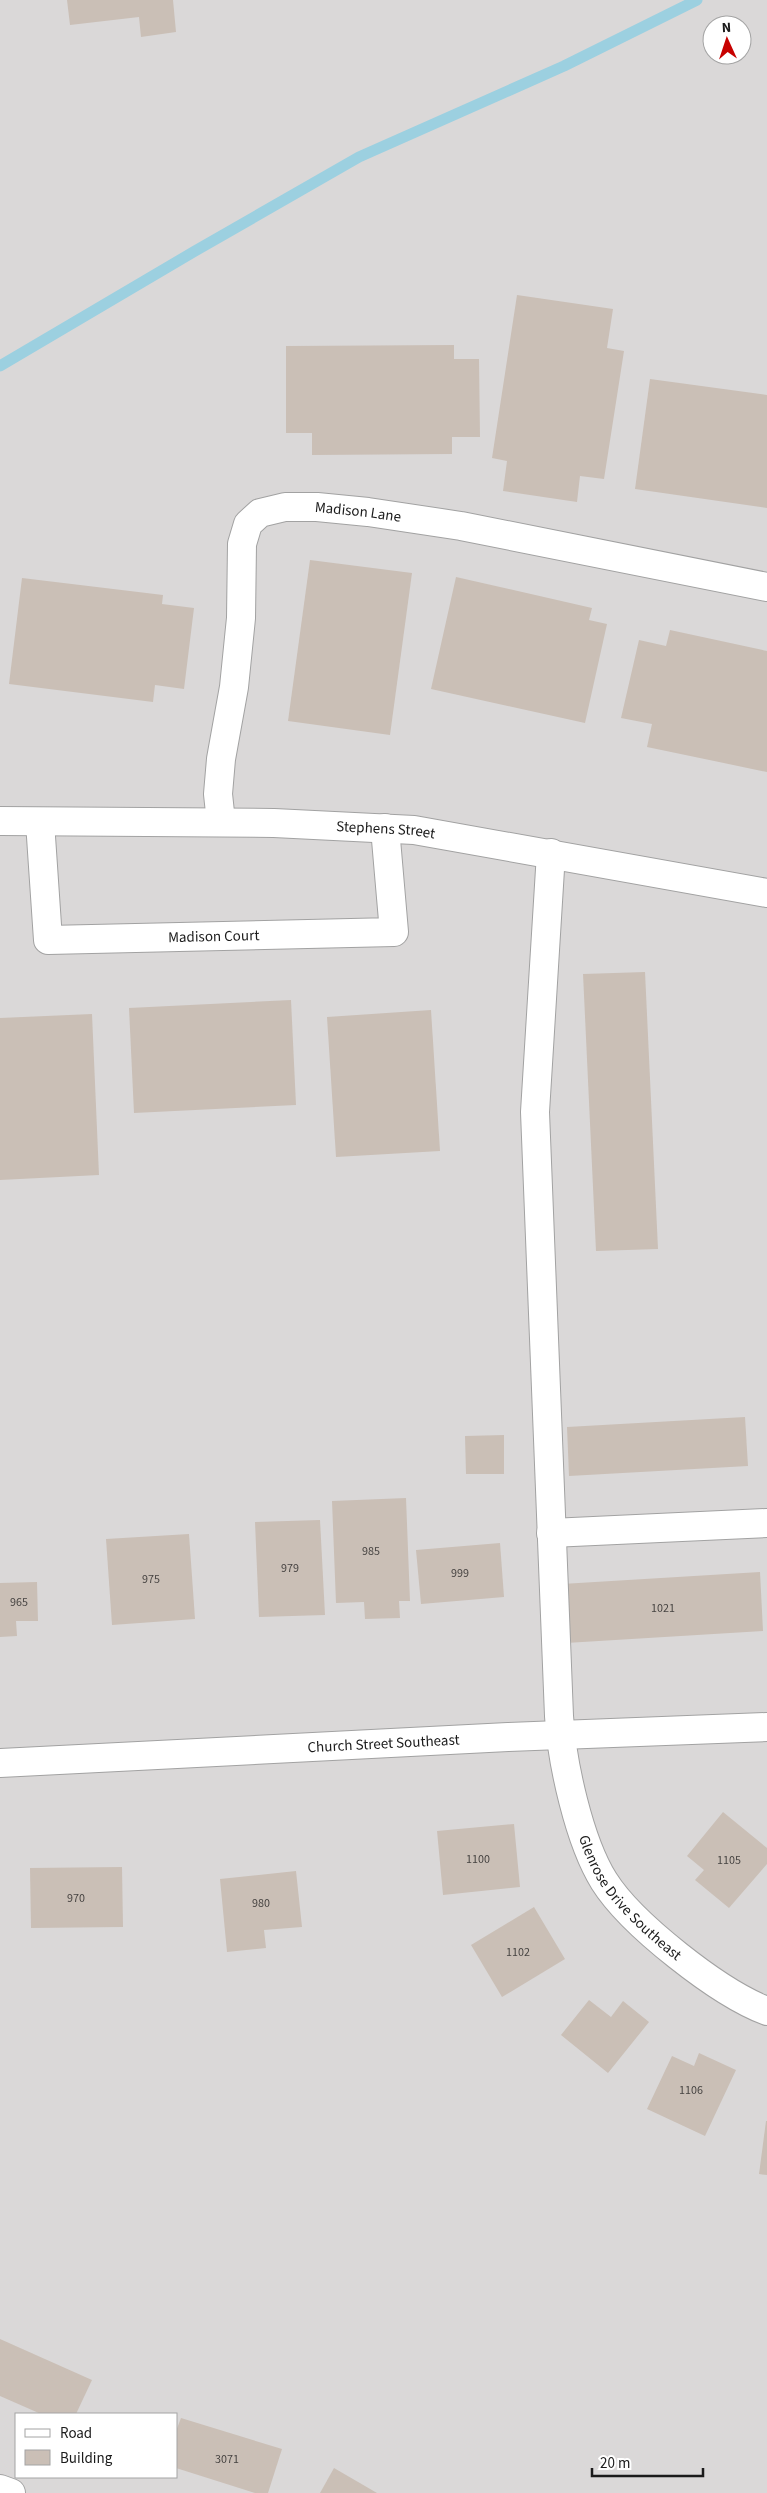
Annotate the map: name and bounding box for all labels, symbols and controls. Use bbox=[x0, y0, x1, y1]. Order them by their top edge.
north arrow bbox=[702, 15, 752, 65]
text: N bbox=[721, 18, 732, 38]
street label: Madison Lane bbox=[314, 497, 403, 528]
street label: Stephens Street bbox=[336, 816, 437, 845]
street label: Madison Court bbox=[168, 925, 260, 948]
house number: 985 bbox=[362, 1543, 380, 1560]
house number: 979 bbox=[281, 1560, 299, 1577]
house number: 999 bbox=[451, 1565, 469, 1582]
house number: 975 bbox=[142, 1571, 160, 1588]
house number: 965 bbox=[10, 1594, 28, 1611]
house number: 1021 bbox=[651, 1600, 675, 1617]
street label: Church Street Southeast bbox=[307, 1729, 460, 1758]
street label: Glenrose Drive Southeast bbox=[573, 1832, 686, 1966]
house number: 1100 bbox=[466, 1851, 490, 1868]
house number: 1105 bbox=[717, 1852, 741, 1869]
house number: 970 bbox=[67, 1890, 85, 1907]
house number: 980 bbox=[252, 1895, 270, 1912]
house number: 1102 bbox=[506, 1944, 530, 1961]
house number: 1106 bbox=[679, 2082, 703, 2099]
legend bbox=[15, 2413, 178, 2478]
text: Road bbox=[60, 2423, 92, 2444]
scale bar bbox=[592, 2446, 703, 2478]
text: Building bbox=[60, 2448, 113, 2469]
house number: 3071 bbox=[215, 2451, 239, 2468]
text: 20 m bbox=[600, 2453, 630, 2474]

